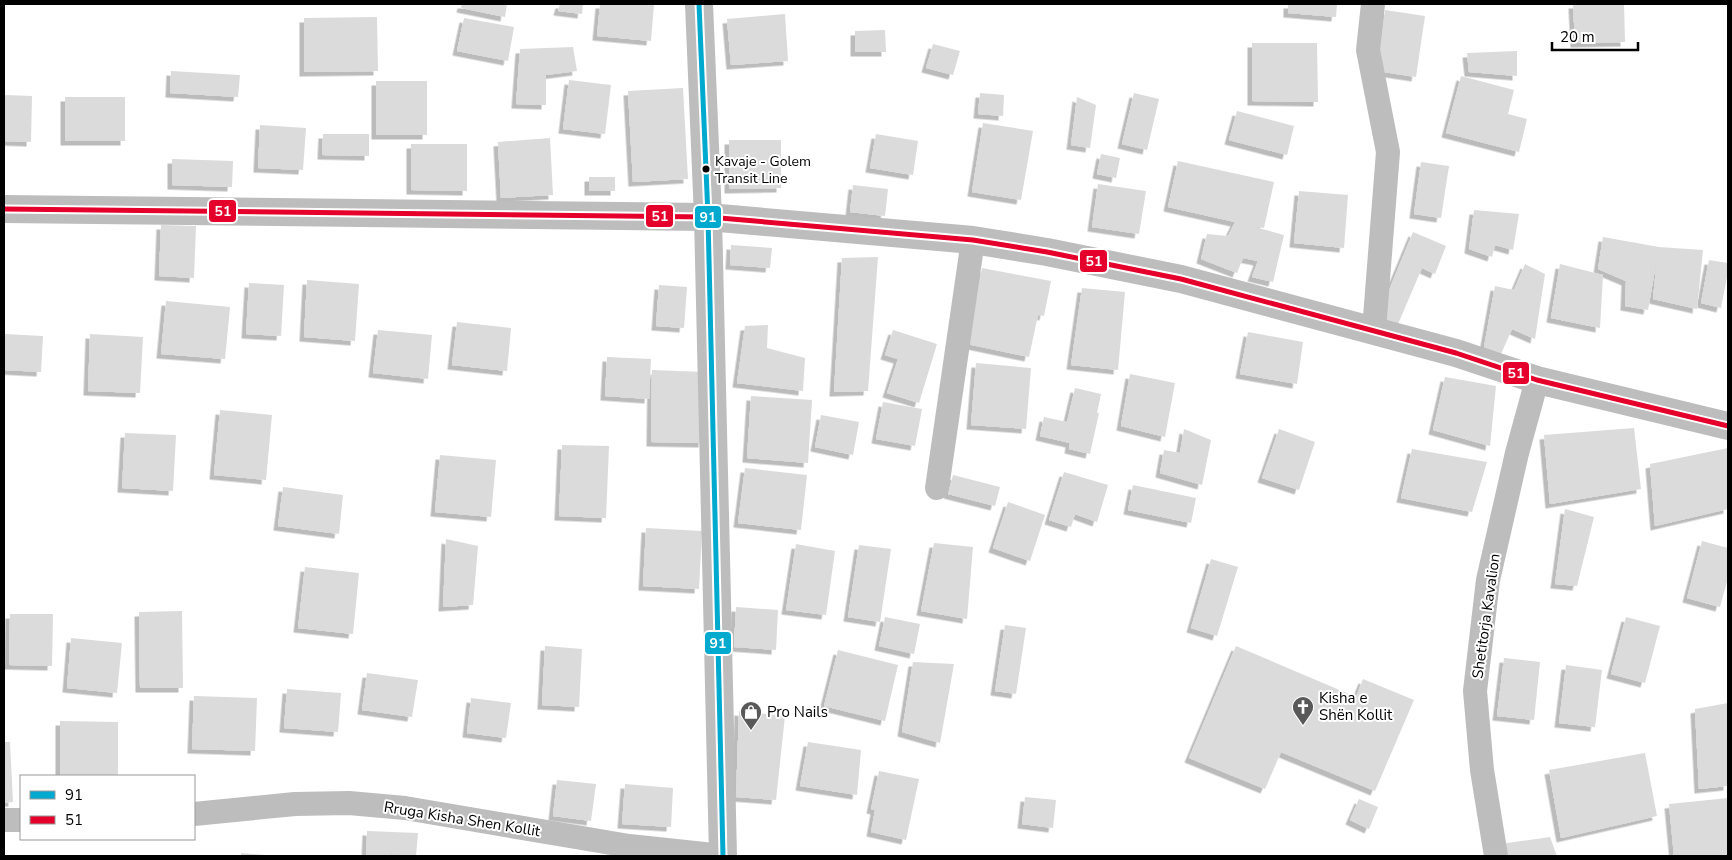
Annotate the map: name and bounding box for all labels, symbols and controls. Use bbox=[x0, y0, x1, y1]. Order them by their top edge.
scale bar bbox=[1552, 20, 1638, 52]
text: 20 m bbox=[1560, 27, 1595, 47]
place label: Kavaje - Golem Transit Line bbox=[715, 152, 811, 188]
marker: Kavaje - Golem Transit Line bbox=[701, 164, 711, 174]
line badge: 51 bbox=[208, 199, 237, 223]
text: 51 bbox=[215, 202, 231, 221]
line badge: 51 bbox=[645, 204, 674, 228]
line badge: 91 bbox=[694, 205, 722, 229]
text: 51 bbox=[652, 207, 668, 226]
text: 91 bbox=[700, 208, 716, 227]
line badge: 51 bbox=[1079, 249, 1108, 273]
text: 51 bbox=[1086, 252, 1102, 271]
line badge: 51 bbox=[1502, 361, 1530, 385]
text: 51 bbox=[1508, 364, 1524, 383]
street label: Shetitorja Kavalion bbox=[1467, 552, 1505, 680]
line badge: 91 bbox=[704, 631, 732, 655]
text: 91 bbox=[710, 634, 726, 653]
place label: Kisha e Shën Kollit bbox=[1319, 688, 1393, 725]
church icon: Kisha e Shën Kollit bbox=[1291, 695, 1315, 726]
shop icon: Pro Nails bbox=[739, 700, 763, 731]
place label: Pro Nails bbox=[767, 702, 828, 722]
legend bbox=[20, 775, 195, 840]
text: 91 bbox=[65, 785, 83, 805]
street label: Rruga Kisha Shen Kollit bbox=[382, 797, 542, 841]
text: 51 bbox=[65, 810, 83, 830]

